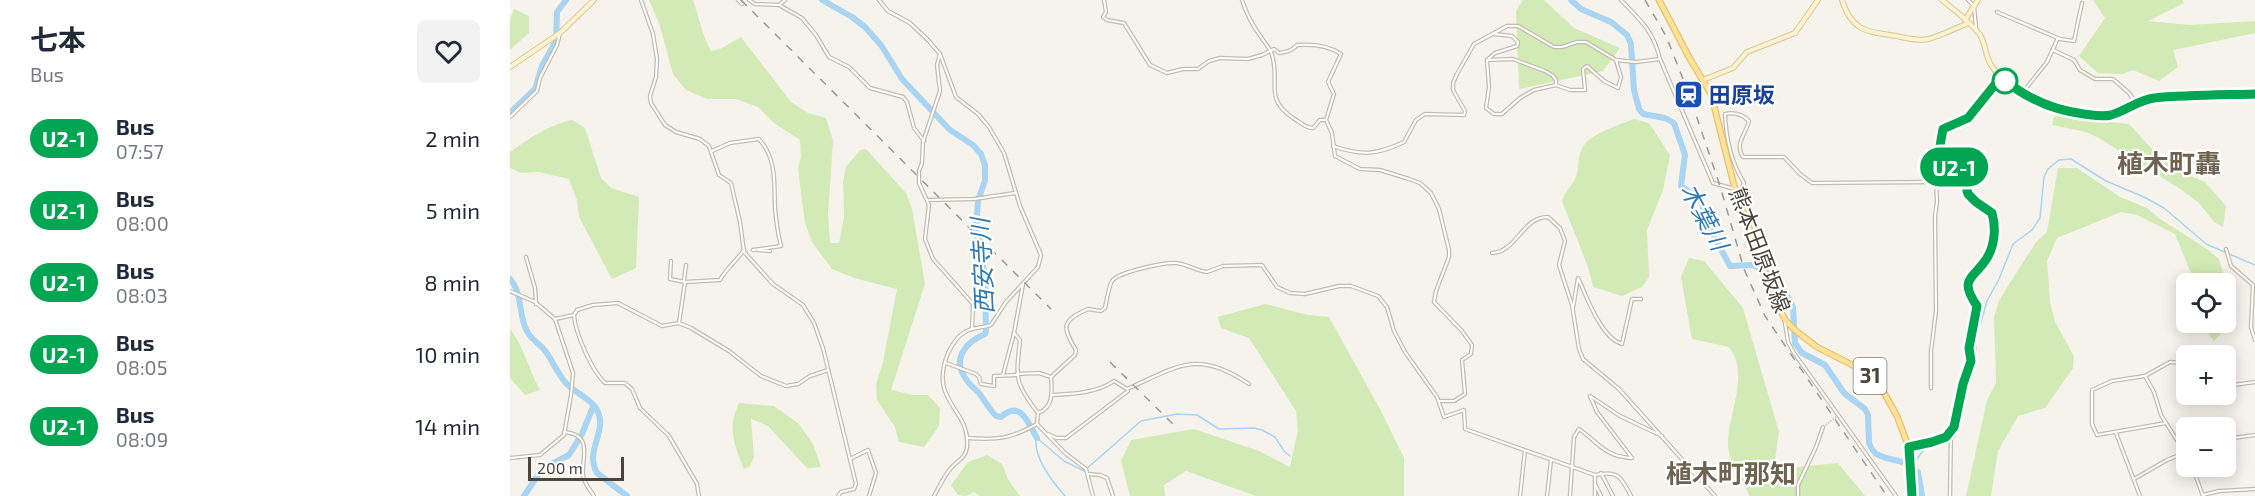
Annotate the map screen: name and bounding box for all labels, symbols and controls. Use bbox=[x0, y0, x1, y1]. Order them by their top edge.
button: heart bbox=[417, 20, 480, 83]
text: 七本 bbox=[30, 22, 86, 56]
text: Bus bbox=[30, 62, 64, 86]
unlabelled marker bbox=[1992, 68, 2018, 94]
station icon: 田原坂 bbox=[1672, 79, 1704, 111]
place label: 田原坂 bbox=[1709, 81, 1775, 107]
text: Bus bbox=[116, 113, 155, 139]
text: 2 min bbox=[425, 125, 480, 151]
text: U2-1 bbox=[42, 126, 86, 151]
text: 07:57 bbox=[116, 139, 164, 163]
district label: 植木町轟 bbox=[2117, 147, 2221, 178]
line badge: U2-1 bbox=[1912, 148, 1996, 186]
text: U2-1 bbox=[1932, 155, 1976, 180]
water label: 木葉川 bbox=[1676, 178, 1736, 258]
street label: 熊本田原坂線 bbox=[1725, 183, 1797, 316]
text: Bus bbox=[116, 185, 155, 211]
text: 5 min bbox=[426, 197, 480, 223]
text: U2-1 bbox=[42, 198, 86, 223]
text: 08:00 bbox=[116, 211, 169, 235]
water label: 西安寺川 bbox=[964, 214, 998, 315]
text: Bus bbox=[116, 257, 155, 283]
text: 8 min bbox=[424, 269, 480, 295]
text: U2-1 bbox=[42, 270, 86, 295]
map controls bbox=[2176, 273, 2236, 477]
button: locate bbox=[2176, 273, 2236, 333]
text: 08:03 bbox=[116, 283, 168, 307]
text: Bus bbox=[116, 329, 155, 355]
text: 10 min bbox=[416, 341, 480, 367]
text: U2-1 bbox=[42, 342, 86, 367]
button: + bbox=[2176, 345, 2236, 405]
text: 08:05 bbox=[116, 355, 167, 379]
road number: 31 bbox=[1854, 358, 1886, 394]
text: Bus bbox=[116, 401, 155, 427]
text: 14 min bbox=[415, 413, 480, 439]
text: U2-1 bbox=[42, 414, 86, 439]
button: − bbox=[2176, 417, 2236, 477]
text: 08:09 bbox=[116, 427, 168, 451]
scale bar bbox=[528, 454, 624, 482]
district label: 植木町那知 bbox=[1666, 457, 1796, 488]
text: 200 m bbox=[537, 458, 583, 477]

